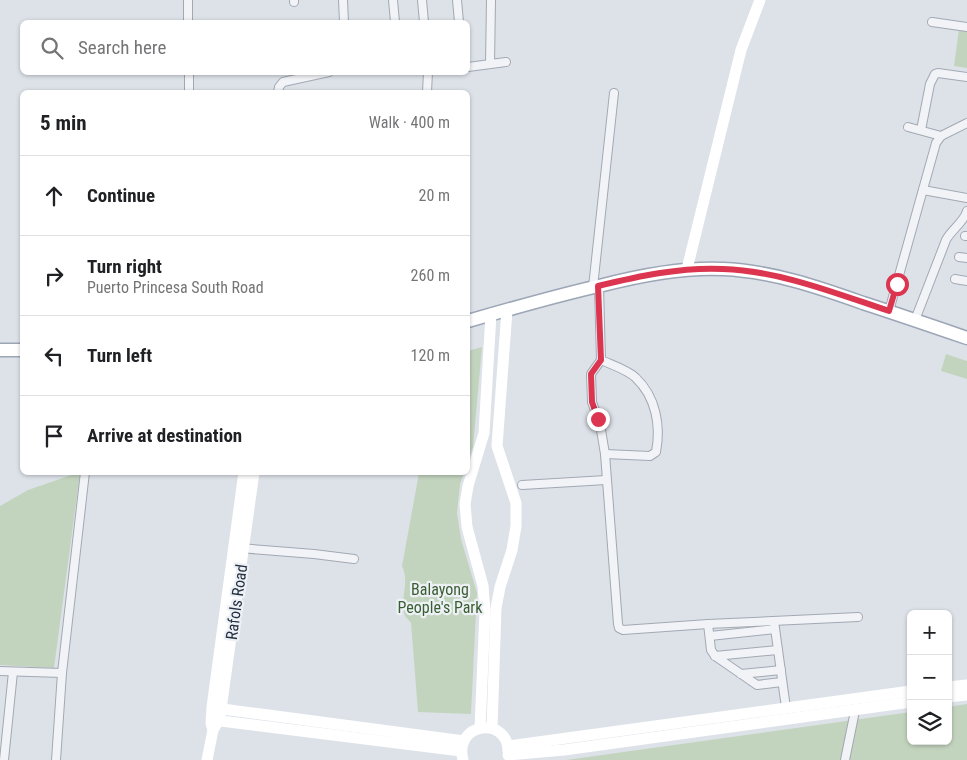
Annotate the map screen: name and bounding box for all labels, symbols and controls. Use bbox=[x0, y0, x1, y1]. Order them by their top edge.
search box bbox=[20, 20, 470, 75]
icon: search bbox=[38, 34, 66, 62]
text: Search here bbox=[78, 36, 166, 59]
text: 5 min bbox=[40, 111, 87, 135]
text: Walk · 400 m bbox=[369, 113, 450, 132]
icon: ahead bbox=[40, 182, 68, 210]
text: Continue bbox=[87, 184, 155, 207]
text: 20 m bbox=[418, 186, 450, 205]
text: Turn right bbox=[87, 255, 162, 278]
icon: right bbox=[40, 262, 68, 290]
text: 260 m bbox=[411, 266, 450, 285]
route start bbox=[886, 273, 909, 296]
text: Puerto Princesa South Road bbox=[87, 278, 264, 297]
icon: left bbox=[40, 342, 68, 370]
text: Turn left bbox=[87, 344, 152, 367]
text: 120 m bbox=[411, 346, 450, 365]
route end bbox=[587, 408, 610, 431]
icon: arrive bbox=[40, 422, 68, 450]
text: Arrive at destination bbox=[87, 424, 242, 447]
street label: Rafols Road bbox=[222, 563, 251, 641]
park label: Balayong People's Park bbox=[398, 580, 483, 617]
map controls bbox=[907, 610, 952, 745]
button: + bbox=[907, 610, 952, 655]
button: − bbox=[907, 655, 952, 700]
button: layers bbox=[907, 700, 952, 745]

